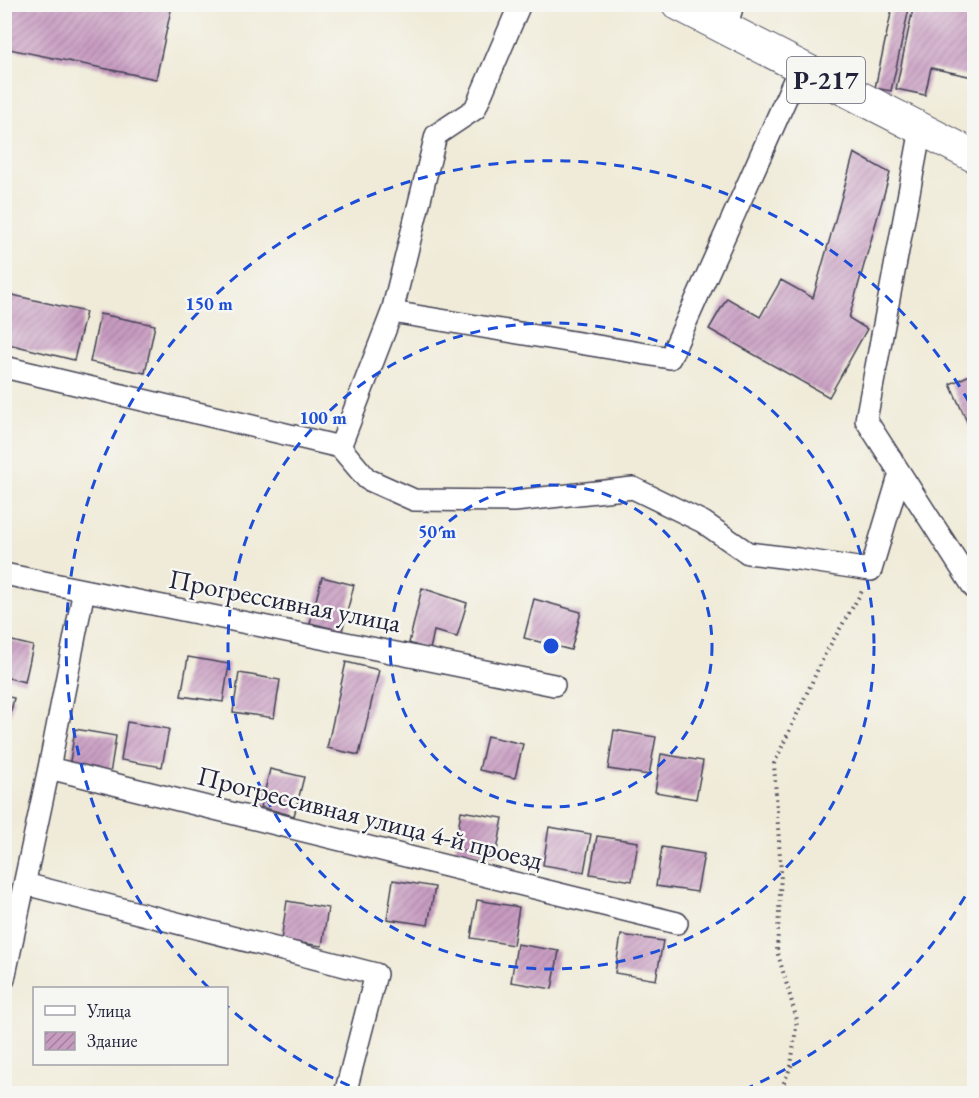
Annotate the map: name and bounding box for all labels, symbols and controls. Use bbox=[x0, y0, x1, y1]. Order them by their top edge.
road number: Р-217 bbox=[787, 57, 865, 103]
text: 150 m bbox=[185, 292, 233, 315]
text: 100 m bbox=[299, 406, 347, 429]
text: 50 m bbox=[418, 520, 456, 543]
street label: Прогрессивная улица bbox=[166, 561, 404, 640]
centre of rings bbox=[541, 636, 561, 656]
street label: Прогрессивная улица 4-й проезд bbox=[194, 758, 546, 877]
legend bbox=[33, 987, 228, 1065]
text: Улица bbox=[86, 999, 132, 1022]
text: Здание bbox=[87, 1029, 137, 1052]

